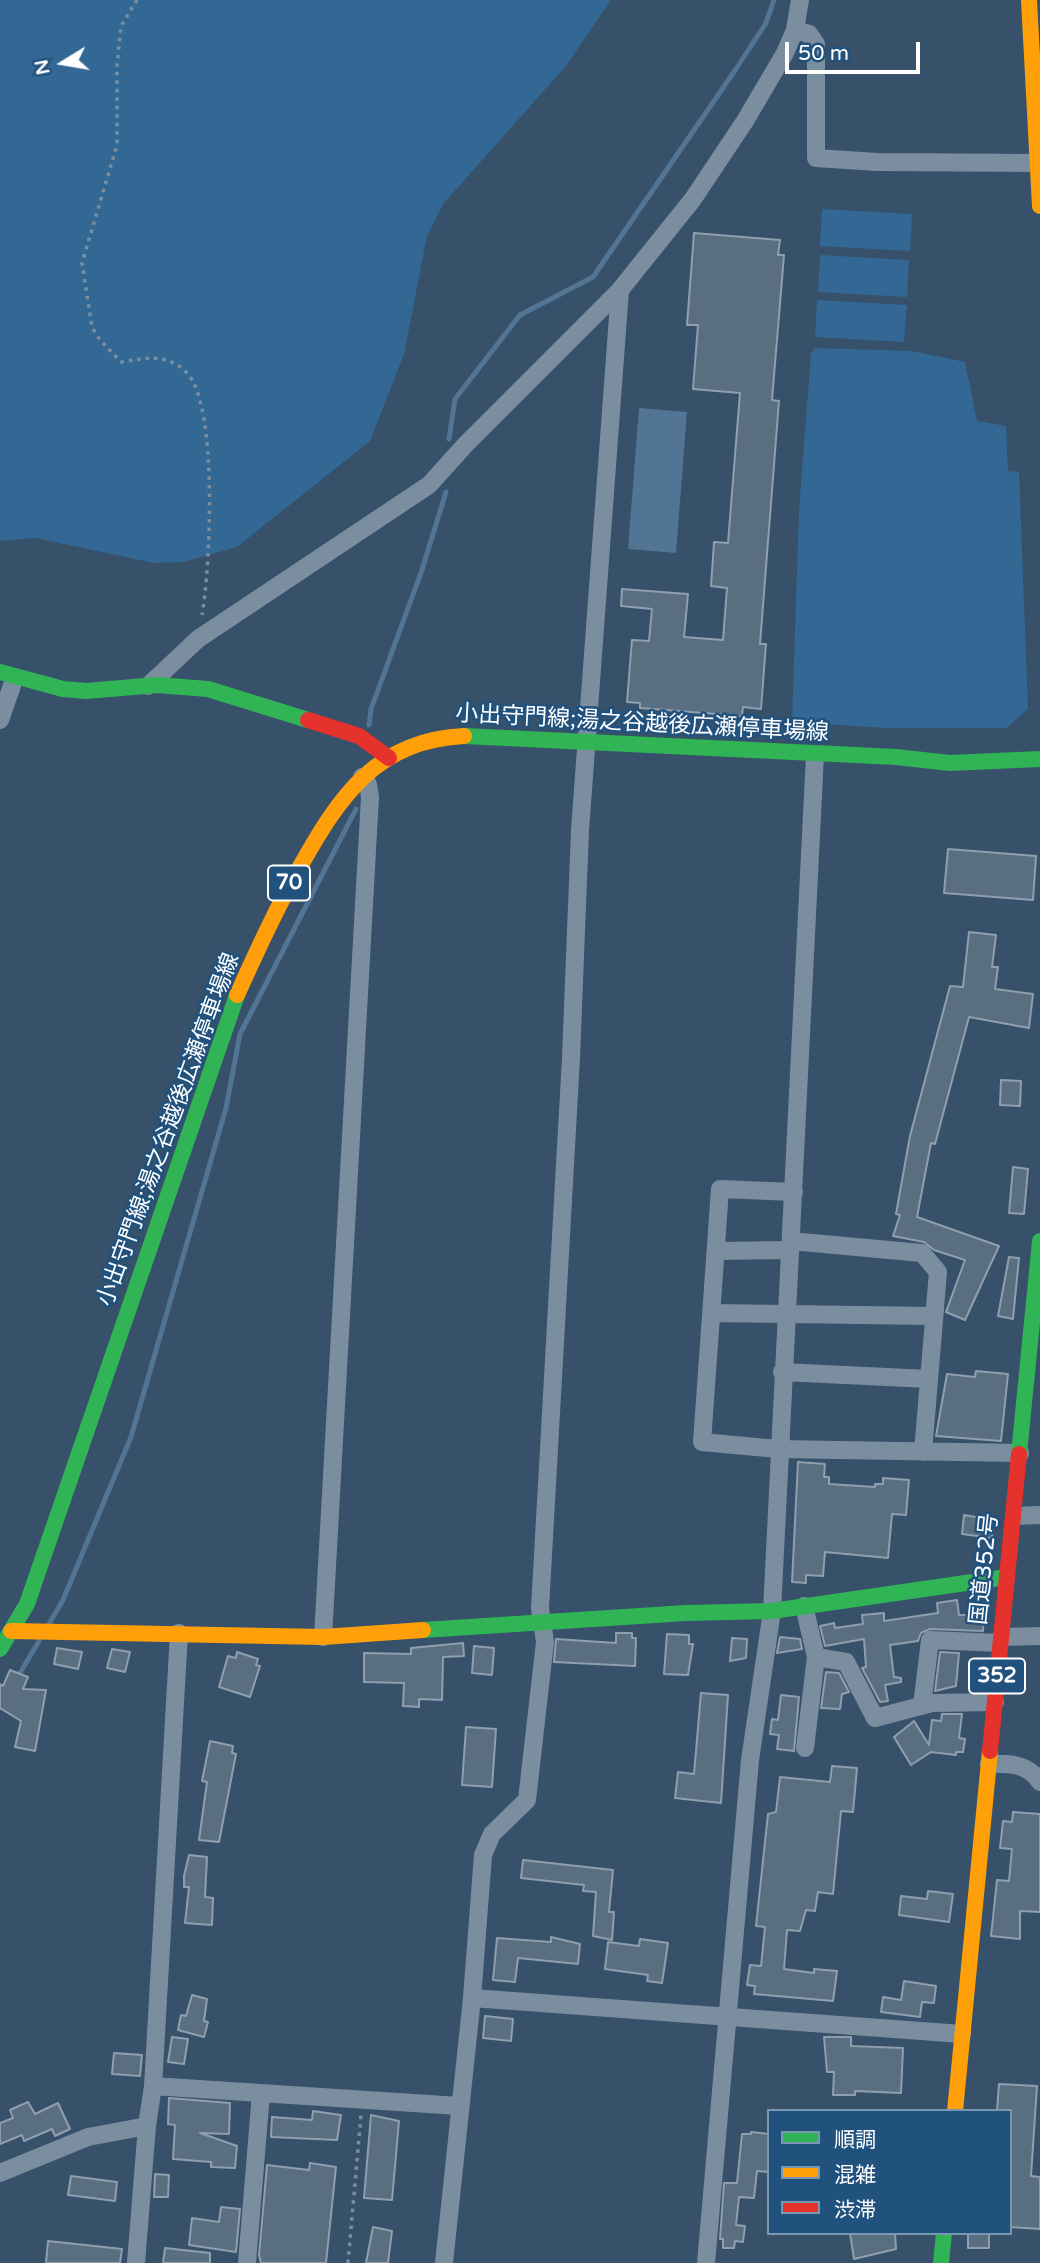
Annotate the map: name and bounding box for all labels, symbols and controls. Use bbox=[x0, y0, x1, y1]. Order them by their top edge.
north arrow bbox=[28, 28, 98, 98]
scale bar bbox=[788, 28, 923, 72]
text: 50 m bbox=[798, 41, 849, 66]
text: N bbox=[30, 57, 55, 77]
street label: 小出守門線;湯之谷越後広瀬停車場線 bbox=[455, 700, 829, 748]
road number: 70 bbox=[268, 866, 310, 900]
street label: 小出守門線;湯之谷越後広瀬停車場線 bbox=[92, 950, 246, 1310]
street label: 国道352号 bbox=[965, 1512, 1005, 1626]
road number: 352 bbox=[969, 1658, 1025, 1694]
legend bbox=[767, 2109, 1012, 2235]
text: 順調 bbox=[834, 2128, 876, 2153]
text: 混雑 bbox=[834, 2163, 876, 2188]
text: 渋滞 bbox=[834, 2198, 876, 2223]

